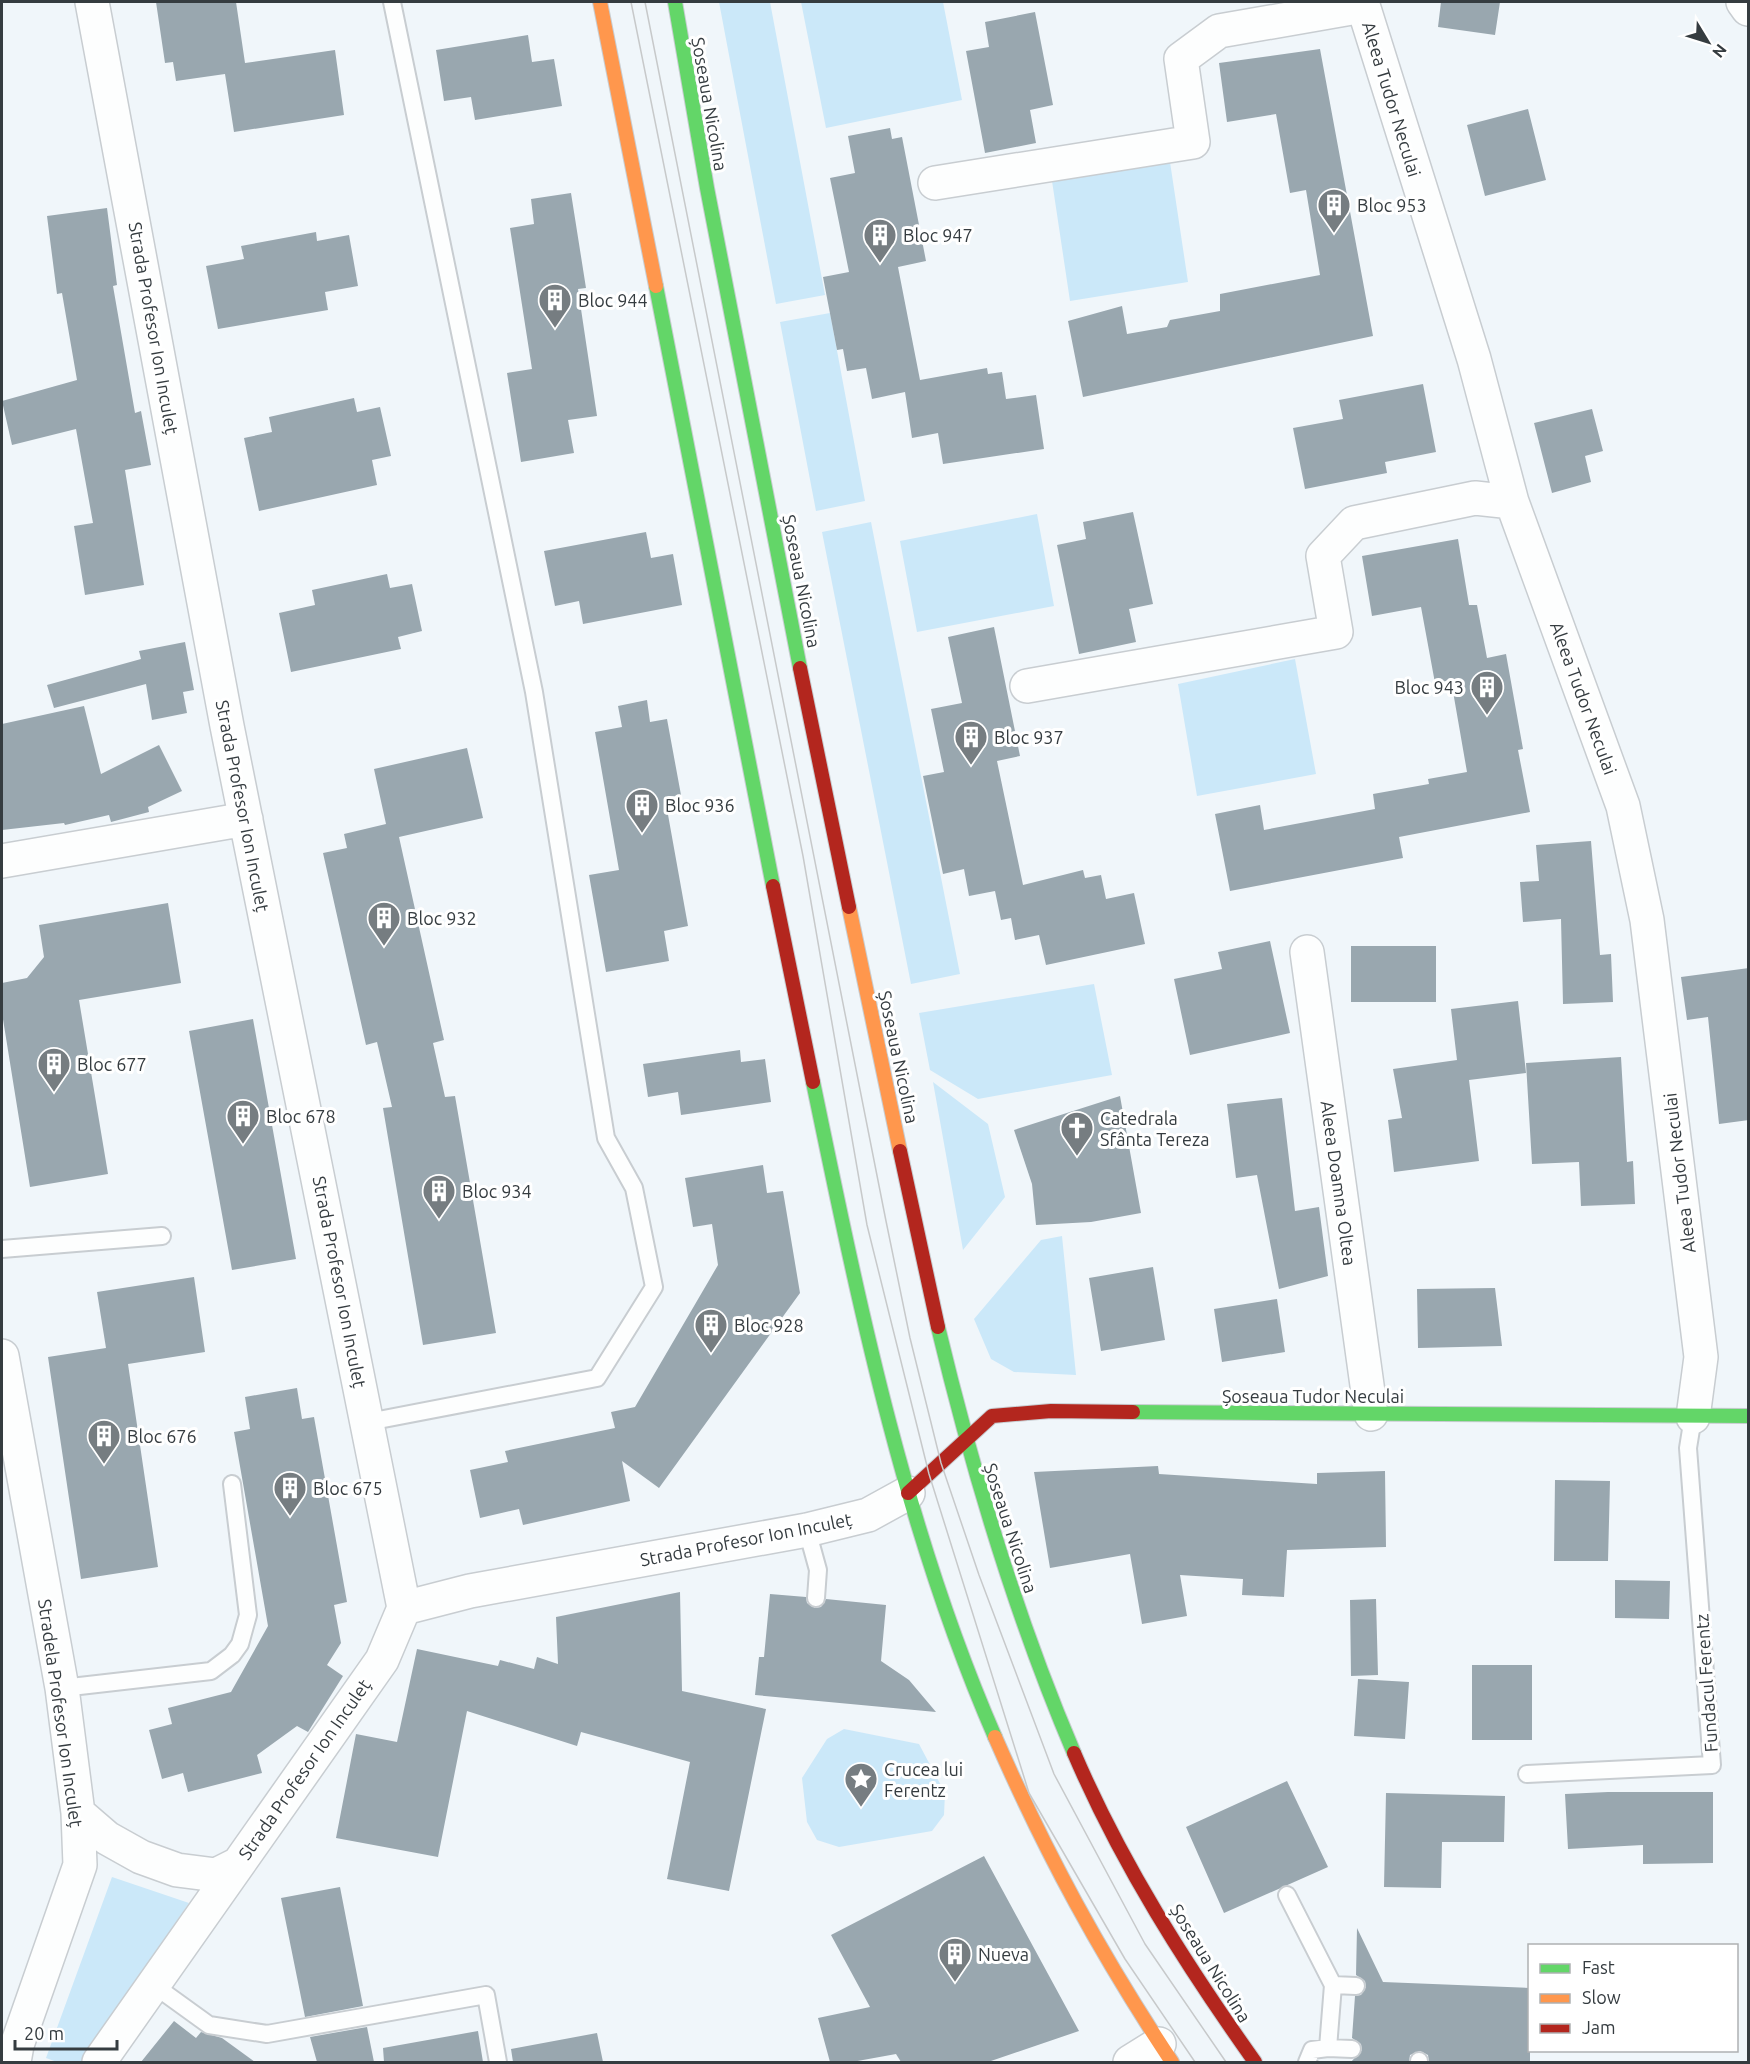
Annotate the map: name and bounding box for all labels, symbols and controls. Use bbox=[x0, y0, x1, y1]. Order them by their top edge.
north arrow bbox=[1678, 12, 1738, 72]
street label: Aleea Tudor Neculai bbox=[1359, 19, 1425, 179]
street label: Șoseaua Nicolina bbox=[688, 36, 732, 172]
text: N bbox=[1709, 41, 1731, 61]
building icon: Bloc 953 bbox=[1316, 187, 1352, 234]
place label: Bloc 953 bbox=[1357, 195, 1427, 215]
building icon: Bloc 947 bbox=[862, 217, 898, 264]
street label: Strada Profesor Ion Inculeț bbox=[125, 220, 183, 436]
place label: Bloc 947 bbox=[903, 225, 973, 245]
building icon: Bloc 944 bbox=[537, 282, 573, 329]
place label: Bloc 944 bbox=[578, 290, 648, 310]
street label: Șoseaua Nicolina bbox=[779, 513, 825, 649]
street label: Aleea Tudor Neculai bbox=[1547, 619, 1621, 777]
building icon: Bloc 943 bbox=[1469, 669, 1505, 716]
place label: Bloc 943 bbox=[1394, 677, 1464, 697]
street label: Strada Profesor Ion Inculeț bbox=[213, 698, 273, 914]
building icon: Bloc 937 bbox=[953, 719, 989, 766]
place label: Bloc 937 bbox=[994, 727, 1064, 747]
building icon: Bloc 936 bbox=[624, 787, 660, 834]
place label: Bloc 936 bbox=[665, 795, 735, 815]
building icon: Bloc 932 bbox=[366, 900, 402, 947]
place label: Bloc 932 bbox=[407, 908, 477, 928]
street label: Șoseaua Nicolina bbox=[875, 989, 923, 1125]
building icon: Bloc 677 bbox=[36, 1046, 72, 1093]
place label: Bloc 677 bbox=[77, 1054, 147, 1074]
street label: Aleea Tudor Neculai bbox=[1659, 1092, 1699, 1254]
building icon: Bloc 678 bbox=[225, 1098, 261, 1145]
street label: Aleea Doamna Oltea bbox=[1318, 1099, 1360, 1267]
place label: Bloc 678 bbox=[266, 1106, 336, 1126]
place label: Catedrala Sfânta Tereza bbox=[1100, 1108, 1210, 1149]
church icon: Catedrala Sfânta Tereza bbox=[1059, 1110, 1095, 1157]
building icon: Bloc 934 bbox=[421, 1173, 457, 1220]
street label: Strada Profesor Ion Inculeț bbox=[310, 1174, 370, 1390]
place label: Bloc 934 bbox=[462, 1181, 532, 1201]
building icon: Bloc 928 bbox=[693, 1307, 729, 1354]
place label: Bloc 928 bbox=[734, 1315, 804, 1335]
street label: Șoseaua Tudor Neculai bbox=[1222, 1386, 1404, 1406]
building icon: Bloc 676 bbox=[86, 1418, 122, 1465]
place label: Bloc 676 bbox=[127, 1426, 197, 1446]
street label: Șoseaua Nicolina bbox=[981, 1461, 1041, 1595]
building icon: Bloc 675 bbox=[272, 1470, 308, 1517]
place label: Bloc 675 bbox=[313, 1478, 383, 1498]
street label: Strada Profesor Ion Inculeț bbox=[638, 1509, 854, 1569]
street label: Stradela Profesor Ion Inculeț bbox=[35, 1598, 87, 1828]
street label: Fundacul Ferentz bbox=[1691, 1613, 1721, 1753]
street label: Strada Profesor Ion Inculeț bbox=[234, 1675, 374, 1863]
place label: Crucea lui Ferentz bbox=[884, 1759, 963, 1800]
place icon: Crucea lui Ferentz bbox=[843, 1761, 879, 1808]
street label: Șoseaua Nicolina bbox=[1167, 1900, 1255, 2026]
building icon: Nueva bbox=[937, 1936, 973, 1983]
place label: Nueva bbox=[978, 1944, 1029, 1964]
legend bbox=[1528, 1944, 1738, 2052]
text: Fast bbox=[1582, 1957, 1615, 1977]
text: Slow bbox=[1582, 1987, 1621, 2007]
scale bar bbox=[15, 2013, 117, 2051]
text: Jam bbox=[1582, 2017, 1616, 2037]
text: 20 m bbox=[24, 2023, 64, 2043]

